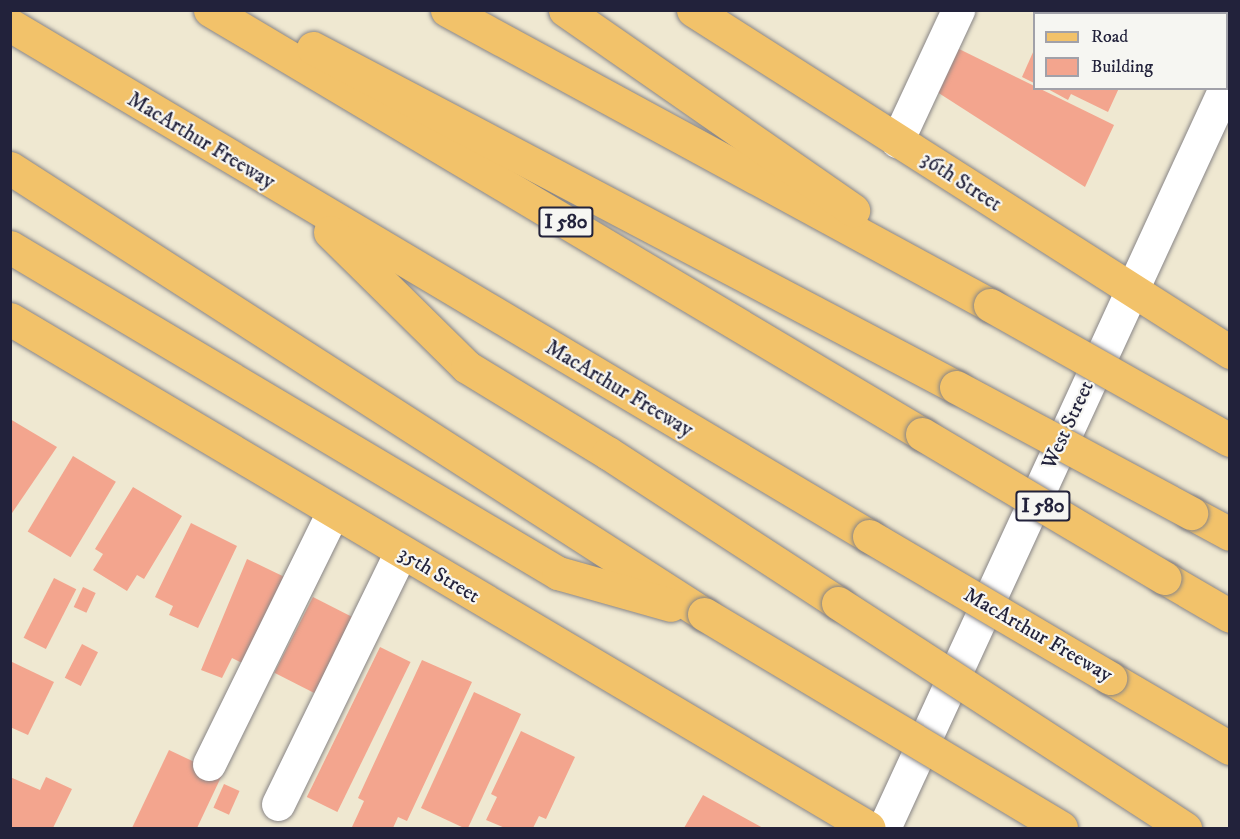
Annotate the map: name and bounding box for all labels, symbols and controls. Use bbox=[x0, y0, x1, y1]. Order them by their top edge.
legend bbox=[1033, 12, 1228, 90]
text: Road bbox=[1091, 26, 1128, 48]
text: Building bbox=[1091, 56, 1153, 78]
street label: MacArthur Freeway bbox=[123, 87, 279, 195]
street label: 36th Street bbox=[916, 147, 1006, 217]
road number: I 580 bbox=[538, 205, 594, 239]
street label: MacArthur Freeway bbox=[541, 335, 697, 443]
street label: West Street bbox=[1037, 377, 1099, 473]
road number: I 580 bbox=[1014, 489, 1072, 523]
street label: 35th Street bbox=[394, 541, 484, 609]
street label: MacArthur Freeway bbox=[959, 582, 1117, 688]

